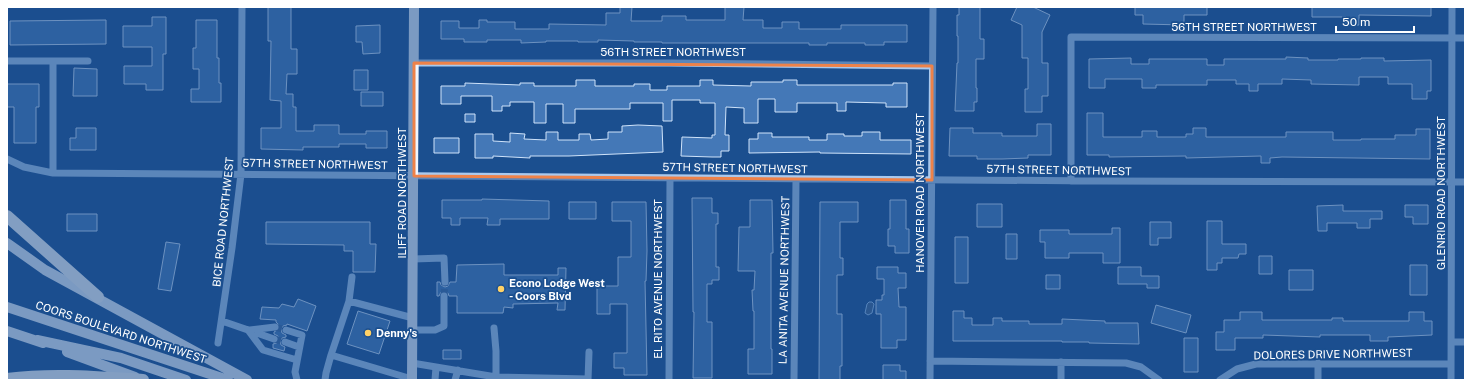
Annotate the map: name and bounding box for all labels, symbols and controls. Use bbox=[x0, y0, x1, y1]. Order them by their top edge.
scale bar bbox=[1336, 8, 1414, 34]
text: 50 m bbox=[1342, 15, 1370, 29]
street label: 56TH STREET NORTHWEST bbox=[1171, 21, 1317, 33]
street label: 56TH STREET NORTHWEST bbox=[600, 46, 746, 58]
street label: HANOVER ROAD NORTHWEST bbox=[914, 113, 926, 273]
street label: GLENRIO ROAD NORTHWEST bbox=[1435, 116, 1447, 270]
street label: ILIFF ROAD NORTHWEST bbox=[396, 127, 408, 259]
street label: BICE ROAD NORTHWEST bbox=[210, 156, 236, 288]
street label: 57TH STREET NORTHWEST bbox=[242, 157, 388, 171]
street label: 57TH STREET NORTHWEST bbox=[662, 161, 808, 175]
street label: 57TH STREET NORTHWEST bbox=[986, 163, 1132, 177]
street label: LA ANITA AVENUE NORTHWEST bbox=[777, 195, 791, 364]
street label: EL RITO AVENUE NORTHWEST bbox=[652, 199, 664, 359]
place label: Econo Lodge West - Coors Blvd bbox=[509, 277, 605, 302]
marker: Econo Lodge West - Coors Blvd bbox=[496, 284, 506, 294]
street label: COORS BOULEVARD NORTHWEST bbox=[34, 299, 208, 365]
place label: Denny's bbox=[376, 327, 417, 339]
marker: Denny's bbox=[363, 328, 373, 338]
street label: DOLORES DRIVE NORTHWEST bbox=[1253, 347, 1413, 361]

